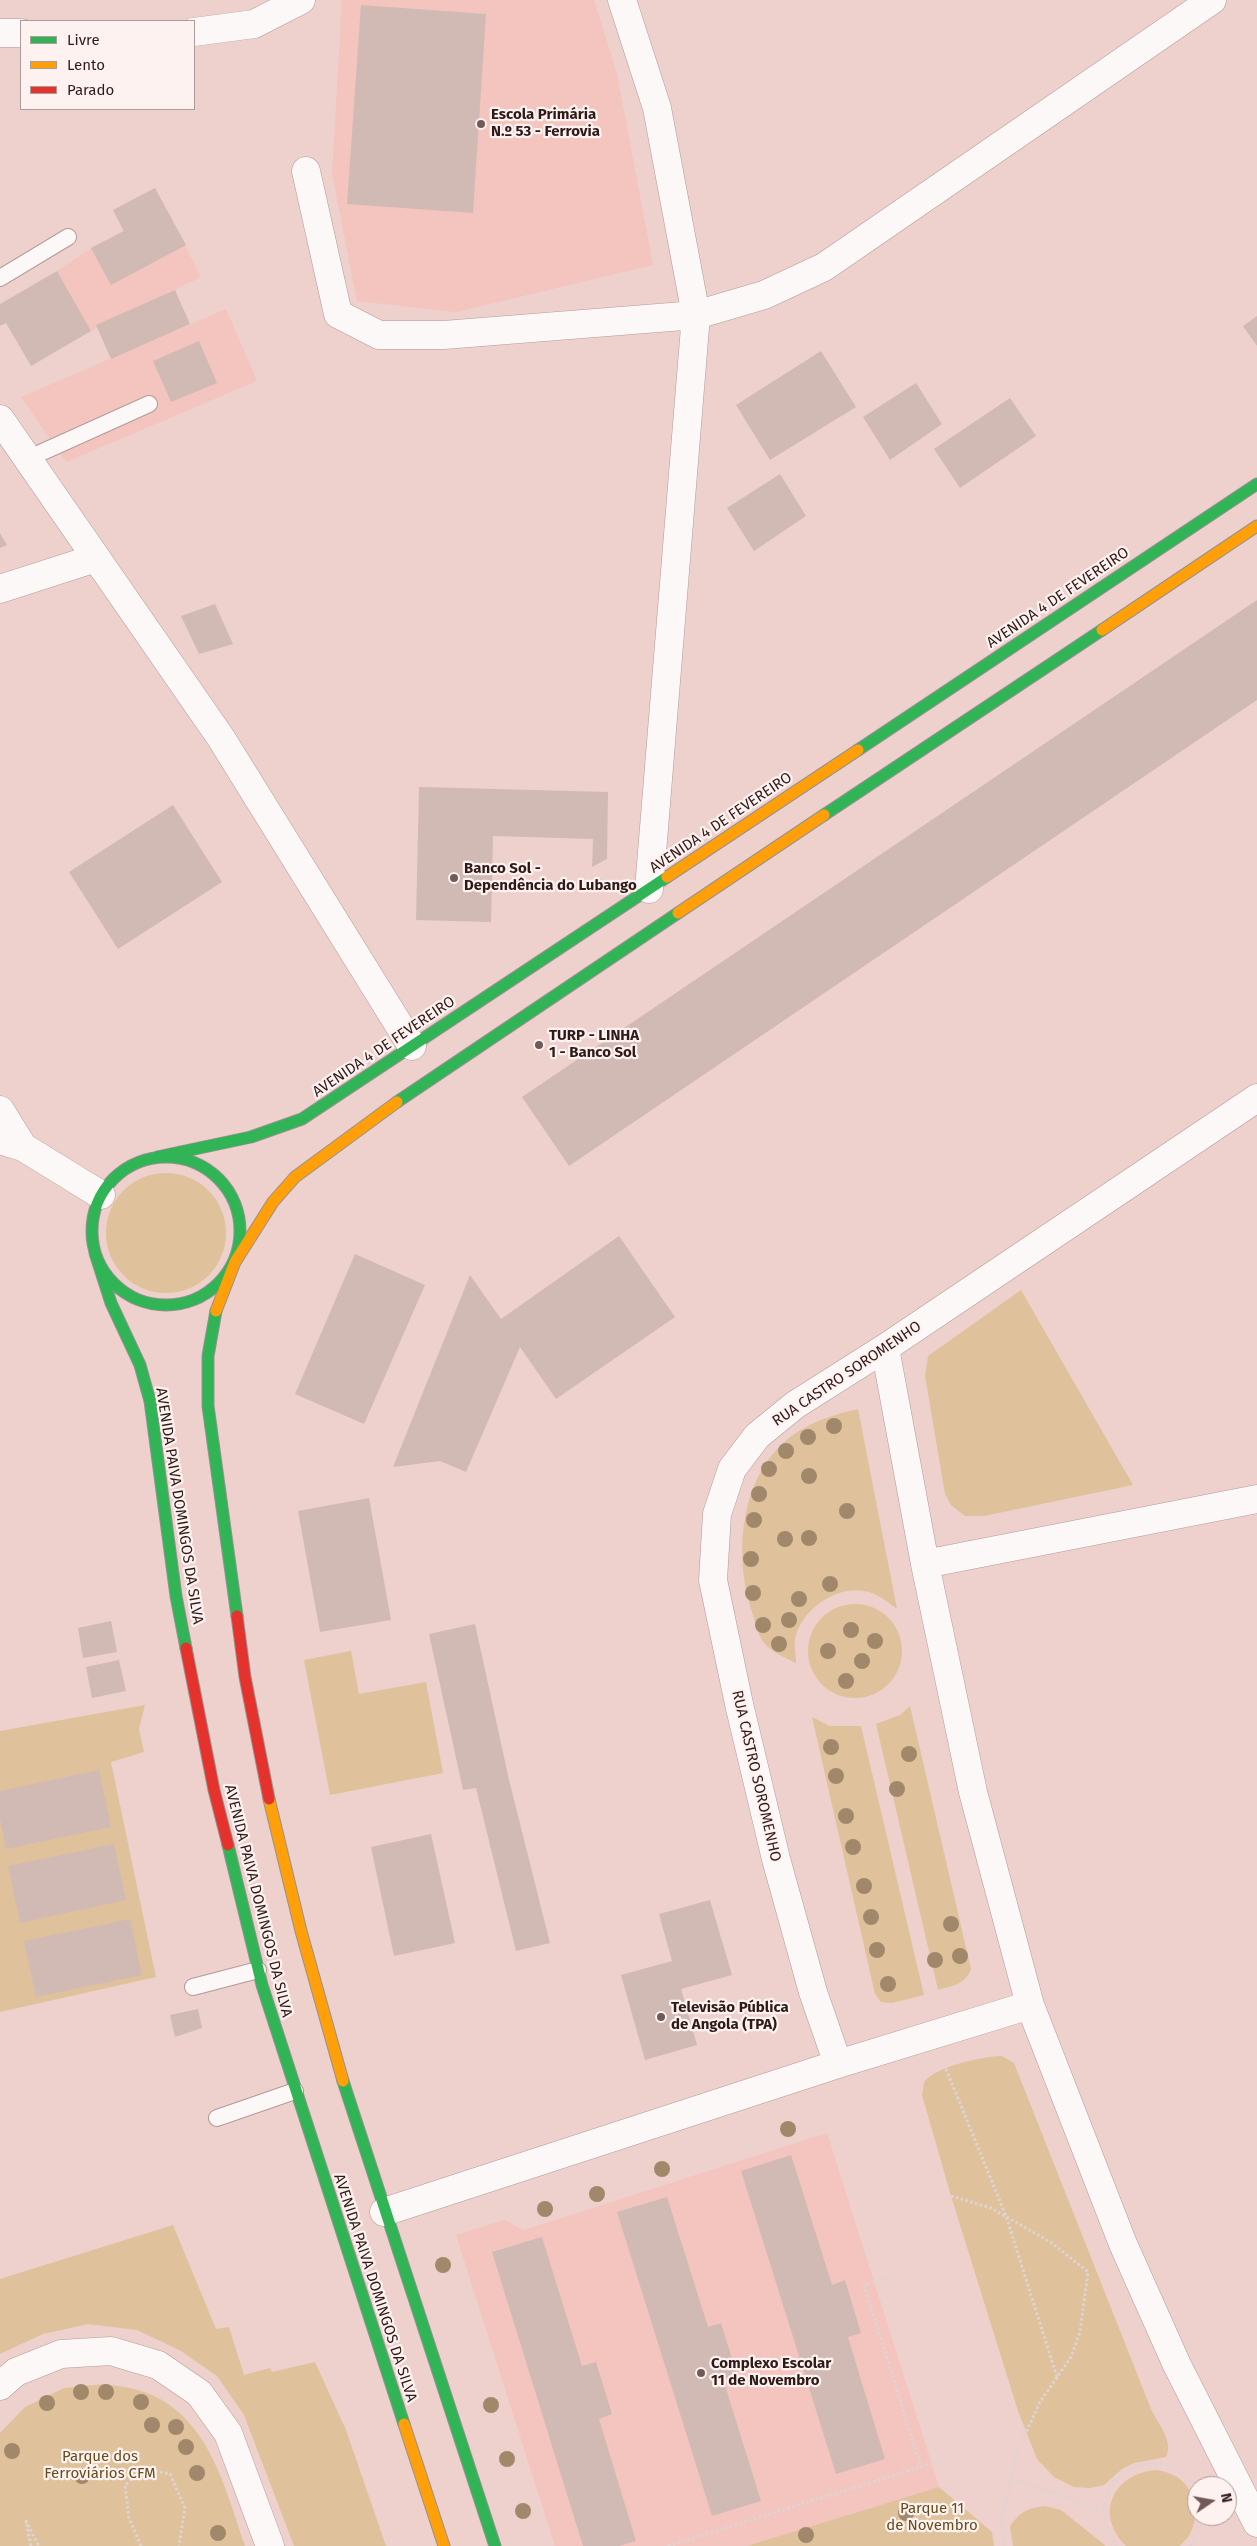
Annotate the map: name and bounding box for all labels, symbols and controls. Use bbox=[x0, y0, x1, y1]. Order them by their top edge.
legend bbox=[20, 20, 195, 110]
text: Livre bbox=[67, 31, 100, 49]
text: Lento bbox=[67, 56, 105, 74]
text: Parado bbox=[67, 81, 114, 99]
place label: Escola Primária N.º 53 - Ferrovia bbox=[491, 106, 600, 141]
marker: Escola Primária N.º 53 - Ferrovia bbox=[475, 118, 487, 130]
street label: AVENIDA 4 DE FEVEREIRO bbox=[983, 544, 1133, 652]
street label: AVENIDA 4 DE FEVEREIRO bbox=[646, 769, 796, 877]
place label: Banco Sol - Dependência do Lubango bbox=[464, 860, 637, 895]
marker: Banco Sol - Dependência do Lubango bbox=[448, 872, 460, 884]
street label: AVENIDA 4 DE FEVEREIRO bbox=[309, 993, 459, 1101]
place label: TURP - LINHA 1 - Banco Sol bbox=[549, 1027, 639, 1062]
marker: TURP - LINHA 1 - Banco Sol bbox=[533, 1039, 545, 1051]
street label: RUA CASTRO SOROMENHO bbox=[769, 1317, 925, 1431]
street label: AVENIDA PAIVA DOMINGOS DA SILVA bbox=[151, 1387, 207, 1625]
street label: RUA CASTRO SOROMENHO bbox=[727, 1688, 785, 1864]
street label: AVENIDA PAIVA DOMINGOS DA SILVA bbox=[220, 1783, 296, 2019]
place label: Televisão Pública de Angola (TPA) bbox=[671, 1999, 789, 2034]
marker: Televisão Pública de Angola (TPA) bbox=[655, 2011, 667, 2023]
street label: AVENIDA PAIVA DOMINGOS DA SILVA bbox=[330, 2172, 420, 2404]
place label: Complexo Escolar 11 de Novembro bbox=[711, 2355, 831, 2390]
marker: Complexo Escolar 11 de Novembro bbox=[695, 2367, 707, 2379]
park label: Parque dos Ferroviários CFM bbox=[44, 2448, 156, 2483]
north arrow bbox=[1187, 2476, 1237, 2526]
text: N bbox=[1217, 2492, 1235, 2504]
park label: Parque 11 de Novembro bbox=[886, 2500, 978, 2535]

